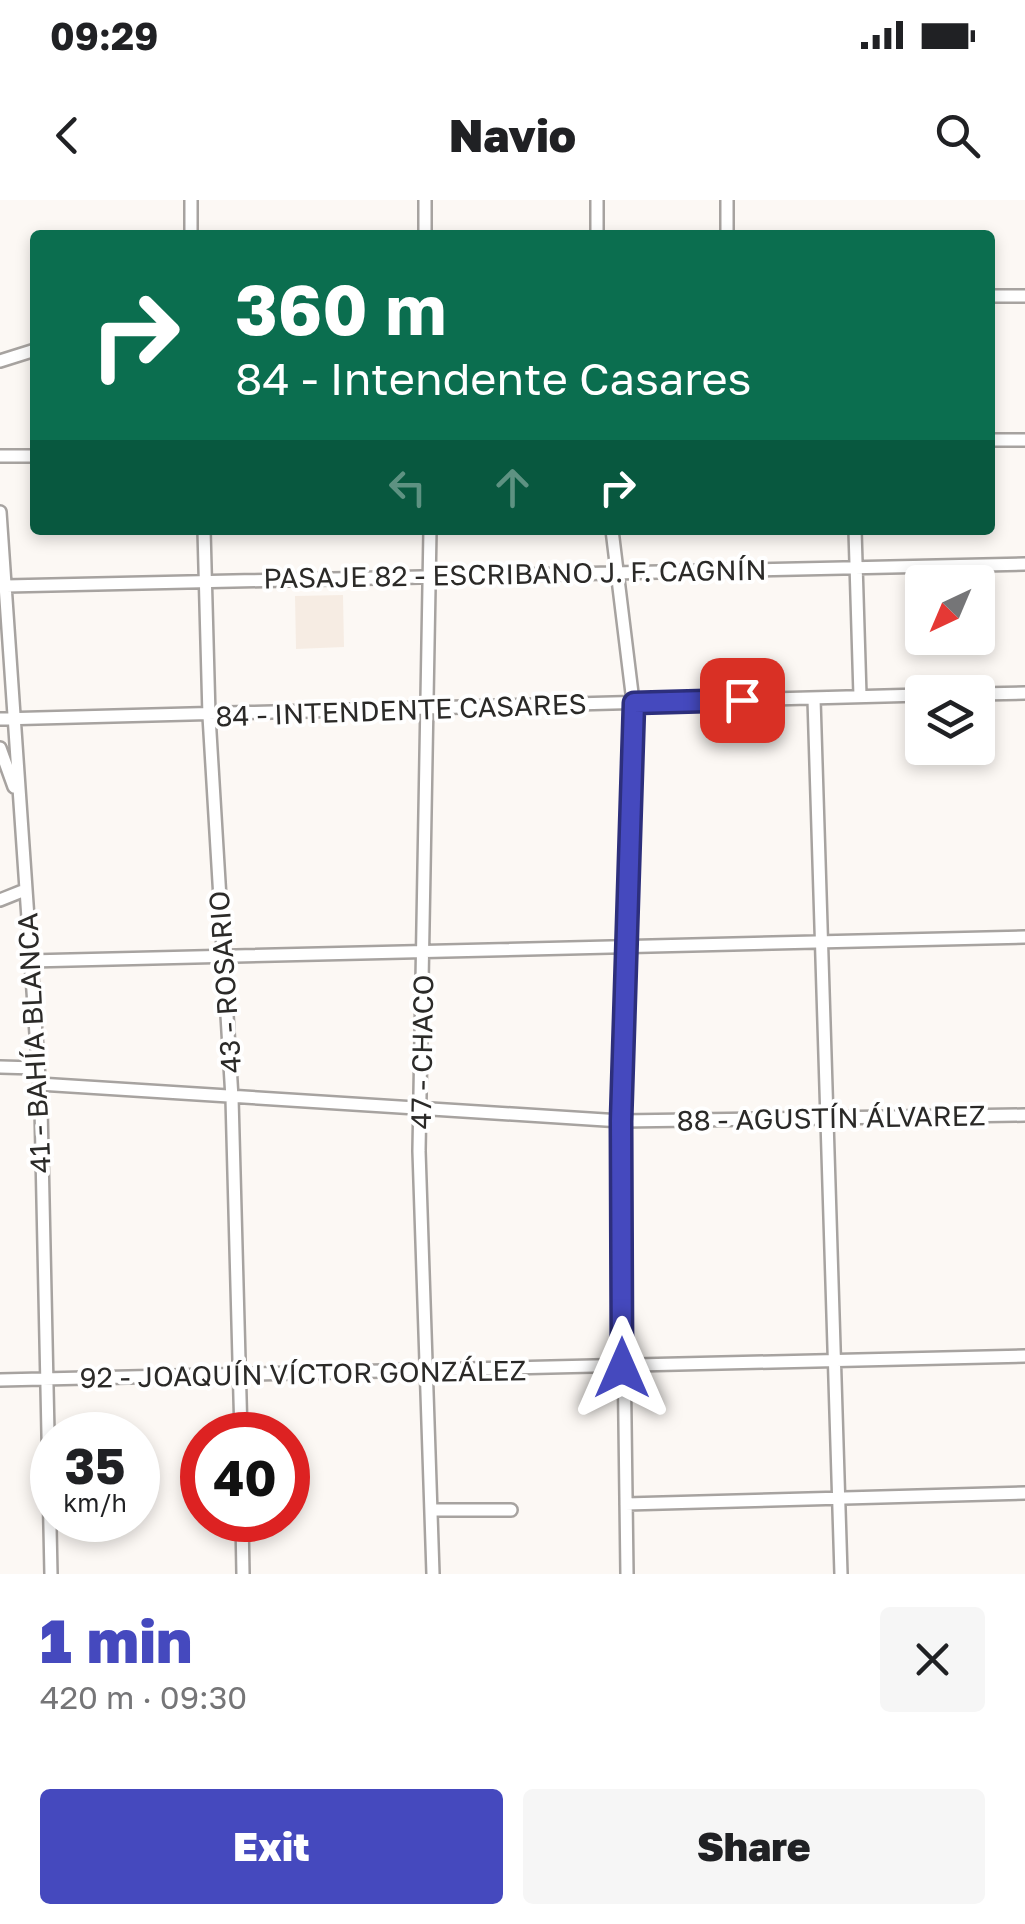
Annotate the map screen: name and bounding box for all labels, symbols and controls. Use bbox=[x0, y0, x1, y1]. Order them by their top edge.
text: 09:29 bbox=[50, 13, 158, 58]
icon: back bbox=[40, 108, 95, 163]
text: Navio bbox=[449, 108, 576, 162]
icon: search bbox=[930, 108, 985, 163]
text: 360 m bbox=[235, 266, 446, 350]
icon: right bbox=[70, 270, 200, 400]
text: 84 - Intendente Casares bbox=[235, 351, 751, 405]
icon: left bbox=[380, 460, 435, 515]
icon: ahead bbox=[485, 460, 540, 515]
icon: right bbox=[590, 460, 645, 515]
street label: PASAJE 82 - ESCRIBANO J. F. CAGNÍN bbox=[263, 553, 767, 594]
north arrow bbox=[905, 565, 995, 655]
map controls bbox=[905, 565, 995, 765]
pin bbox=[700, 658, 785, 743]
icon: arrive bbox=[715, 673, 770, 728]
button: layers bbox=[905, 675, 995, 765]
street label: 84 - INTENDENTE CASARES bbox=[215, 687, 587, 732]
street label: 43 - ROSARIO bbox=[202, 890, 247, 1074]
street label: 41 - BAHÍA BLANCA bbox=[10, 912, 57, 1174]
street label: 47 - CHACO bbox=[404, 974, 439, 1130]
street label: 88 - AGUSTÍN ÁLVAREZ bbox=[676, 1098, 986, 1137]
position arrow bbox=[570, 1316, 674, 1420]
street label: 92 - JOAQUÍN VÍCTOR GONZÁLEZ bbox=[79, 1353, 527, 1394]
speed limit sign: 40 bbox=[180, 1412, 310, 1542]
text: 35 bbox=[64, 1435, 125, 1495]
text: km/h bbox=[63, 1487, 127, 1518]
text: 1 min bbox=[40, 1604, 192, 1676]
button: close bbox=[880, 1607, 985, 1712]
text: 420 m · 09:30 bbox=[40, 1678, 247, 1716]
button: Exit bbox=[40, 1789, 503, 1904]
button: Share bbox=[523, 1789, 985, 1904]

